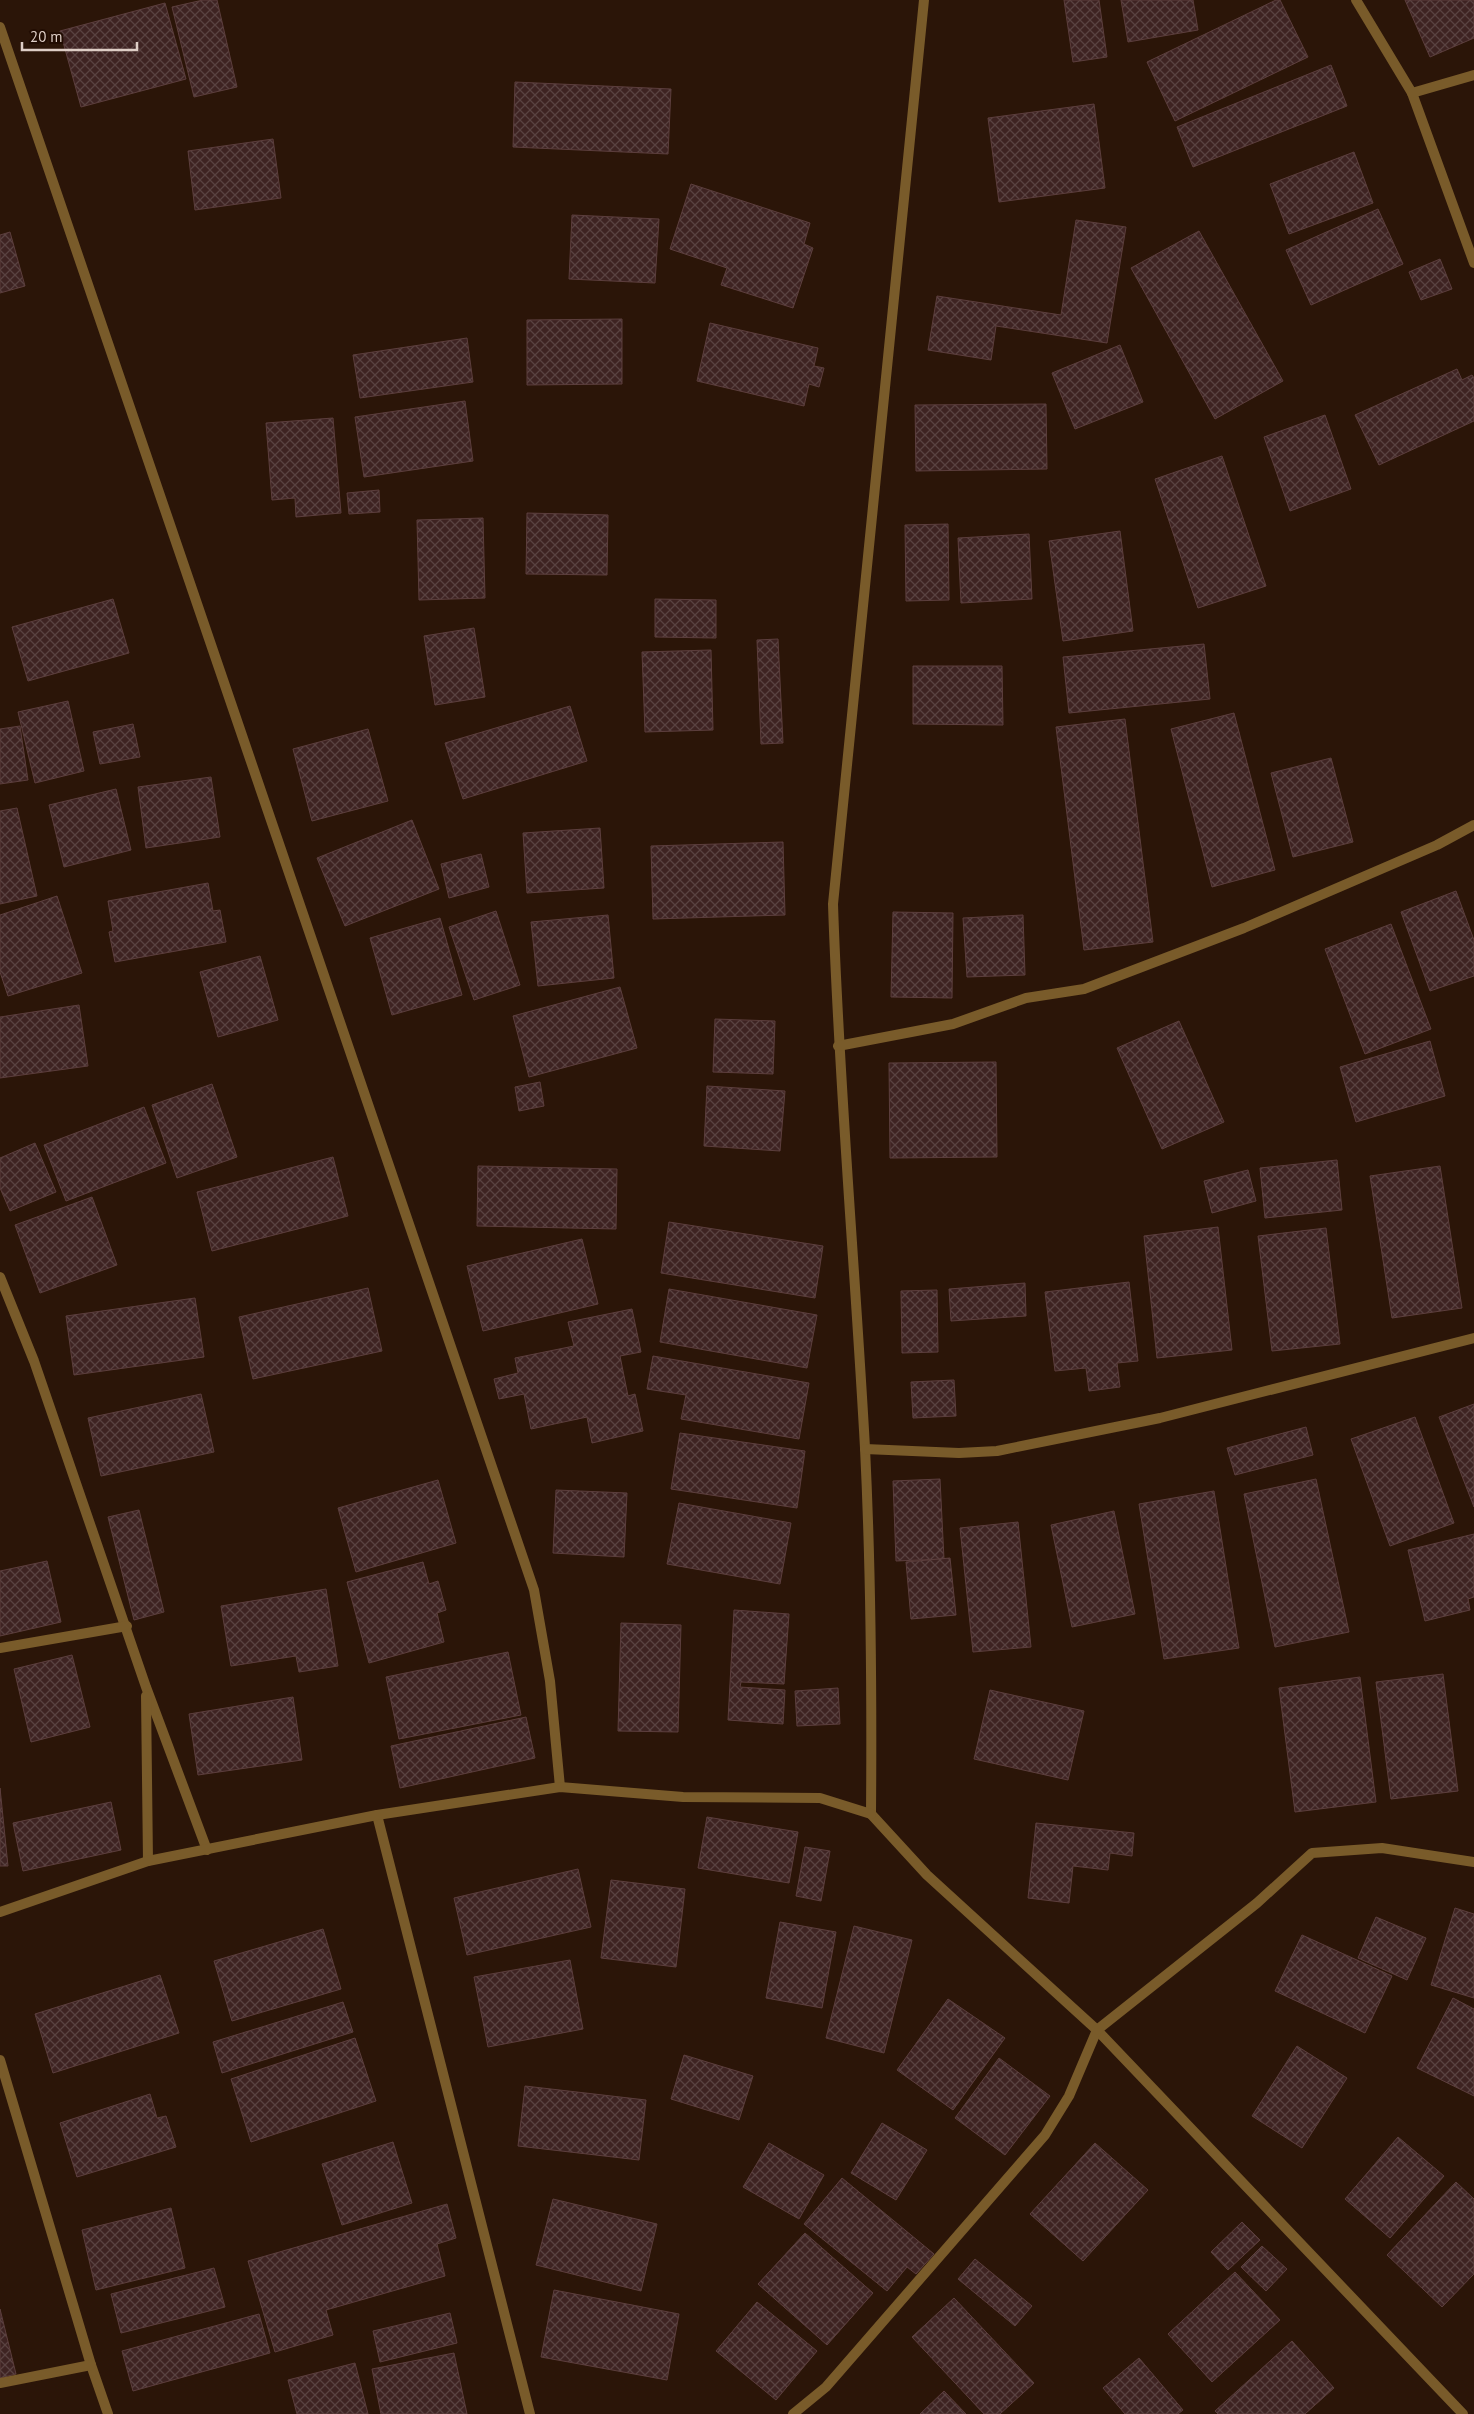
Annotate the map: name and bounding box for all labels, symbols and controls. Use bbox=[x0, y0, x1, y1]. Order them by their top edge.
scale bar bbox=[22, 20, 138, 52]
text: 20 m bbox=[30, 27, 63, 46]

